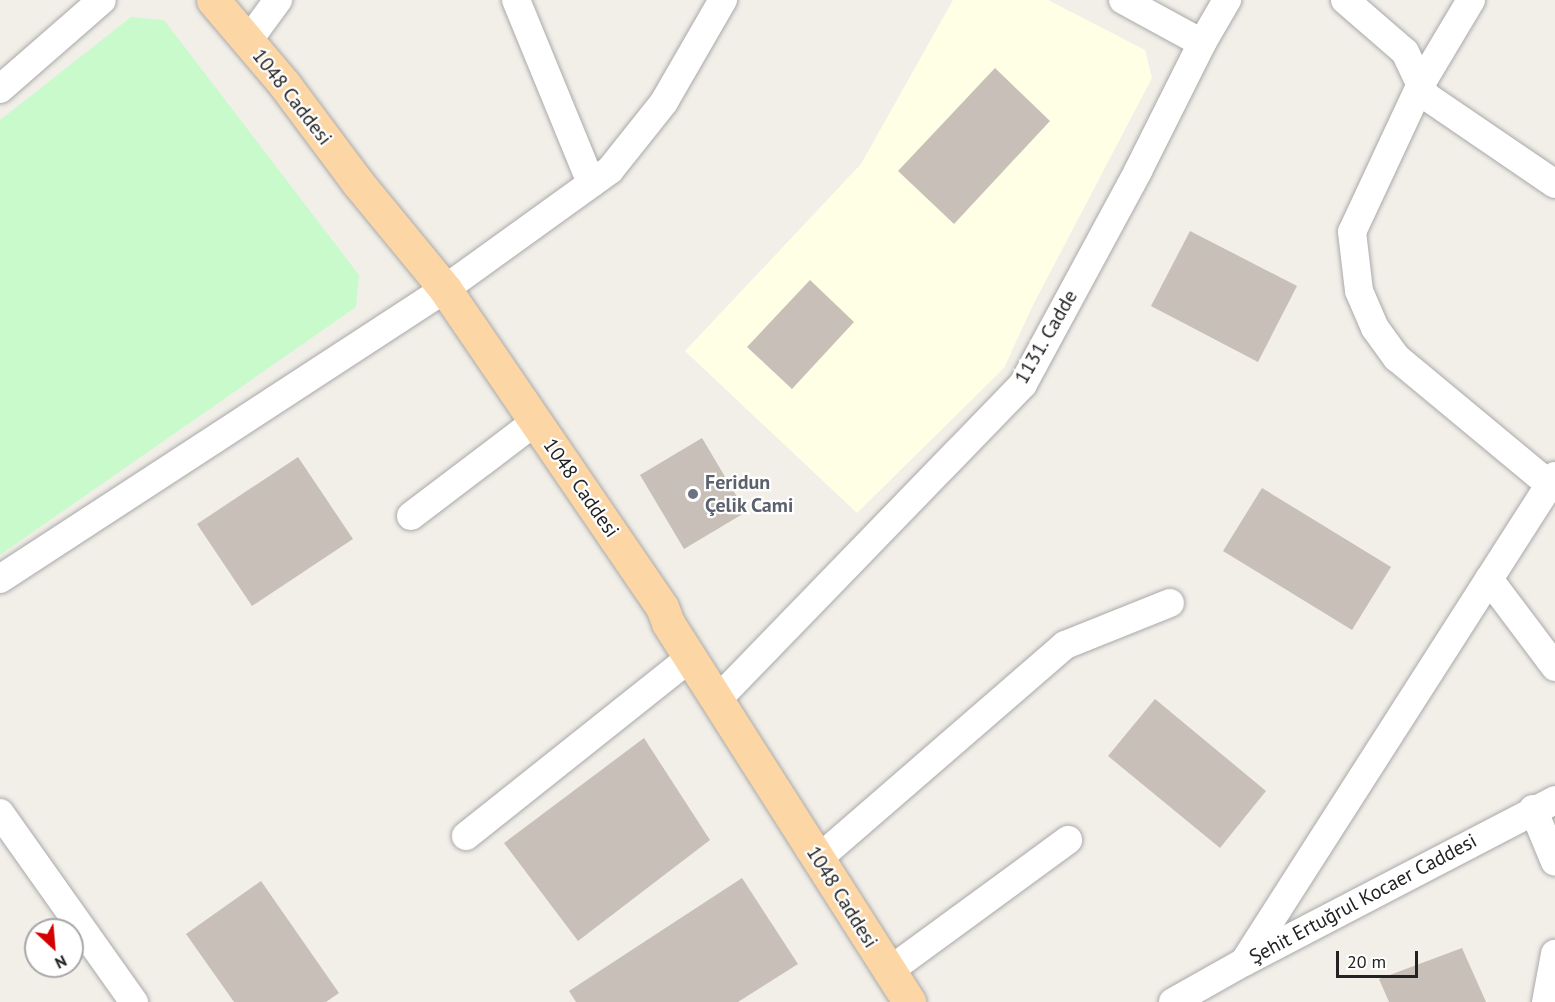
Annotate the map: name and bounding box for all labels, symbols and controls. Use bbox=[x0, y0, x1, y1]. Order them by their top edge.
street label: 1048 Caddesi bbox=[247, 44, 337, 150]
street label: 1131. Cadde bbox=[1009, 285, 1083, 389]
street label: 1048 Caddesi bbox=[538, 434, 624, 542]
place label: Feridun Çelik Cami bbox=[705, 470, 794, 517]
marker: Feridun Çelik Cami bbox=[686, 487, 700, 501]
street label: Şehit Ertuğrul Kocaer Caddesi bbox=[1245, 829, 1481, 969]
street label: 1048 Caddesi bbox=[801, 842, 883, 952]
north arrow bbox=[24, 918, 84, 978]
scale bar bbox=[1339, 939, 1422, 977]
text: 20 m bbox=[1347, 950, 1386, 973]
text: N bbox=[52, 951, 70, 974]

